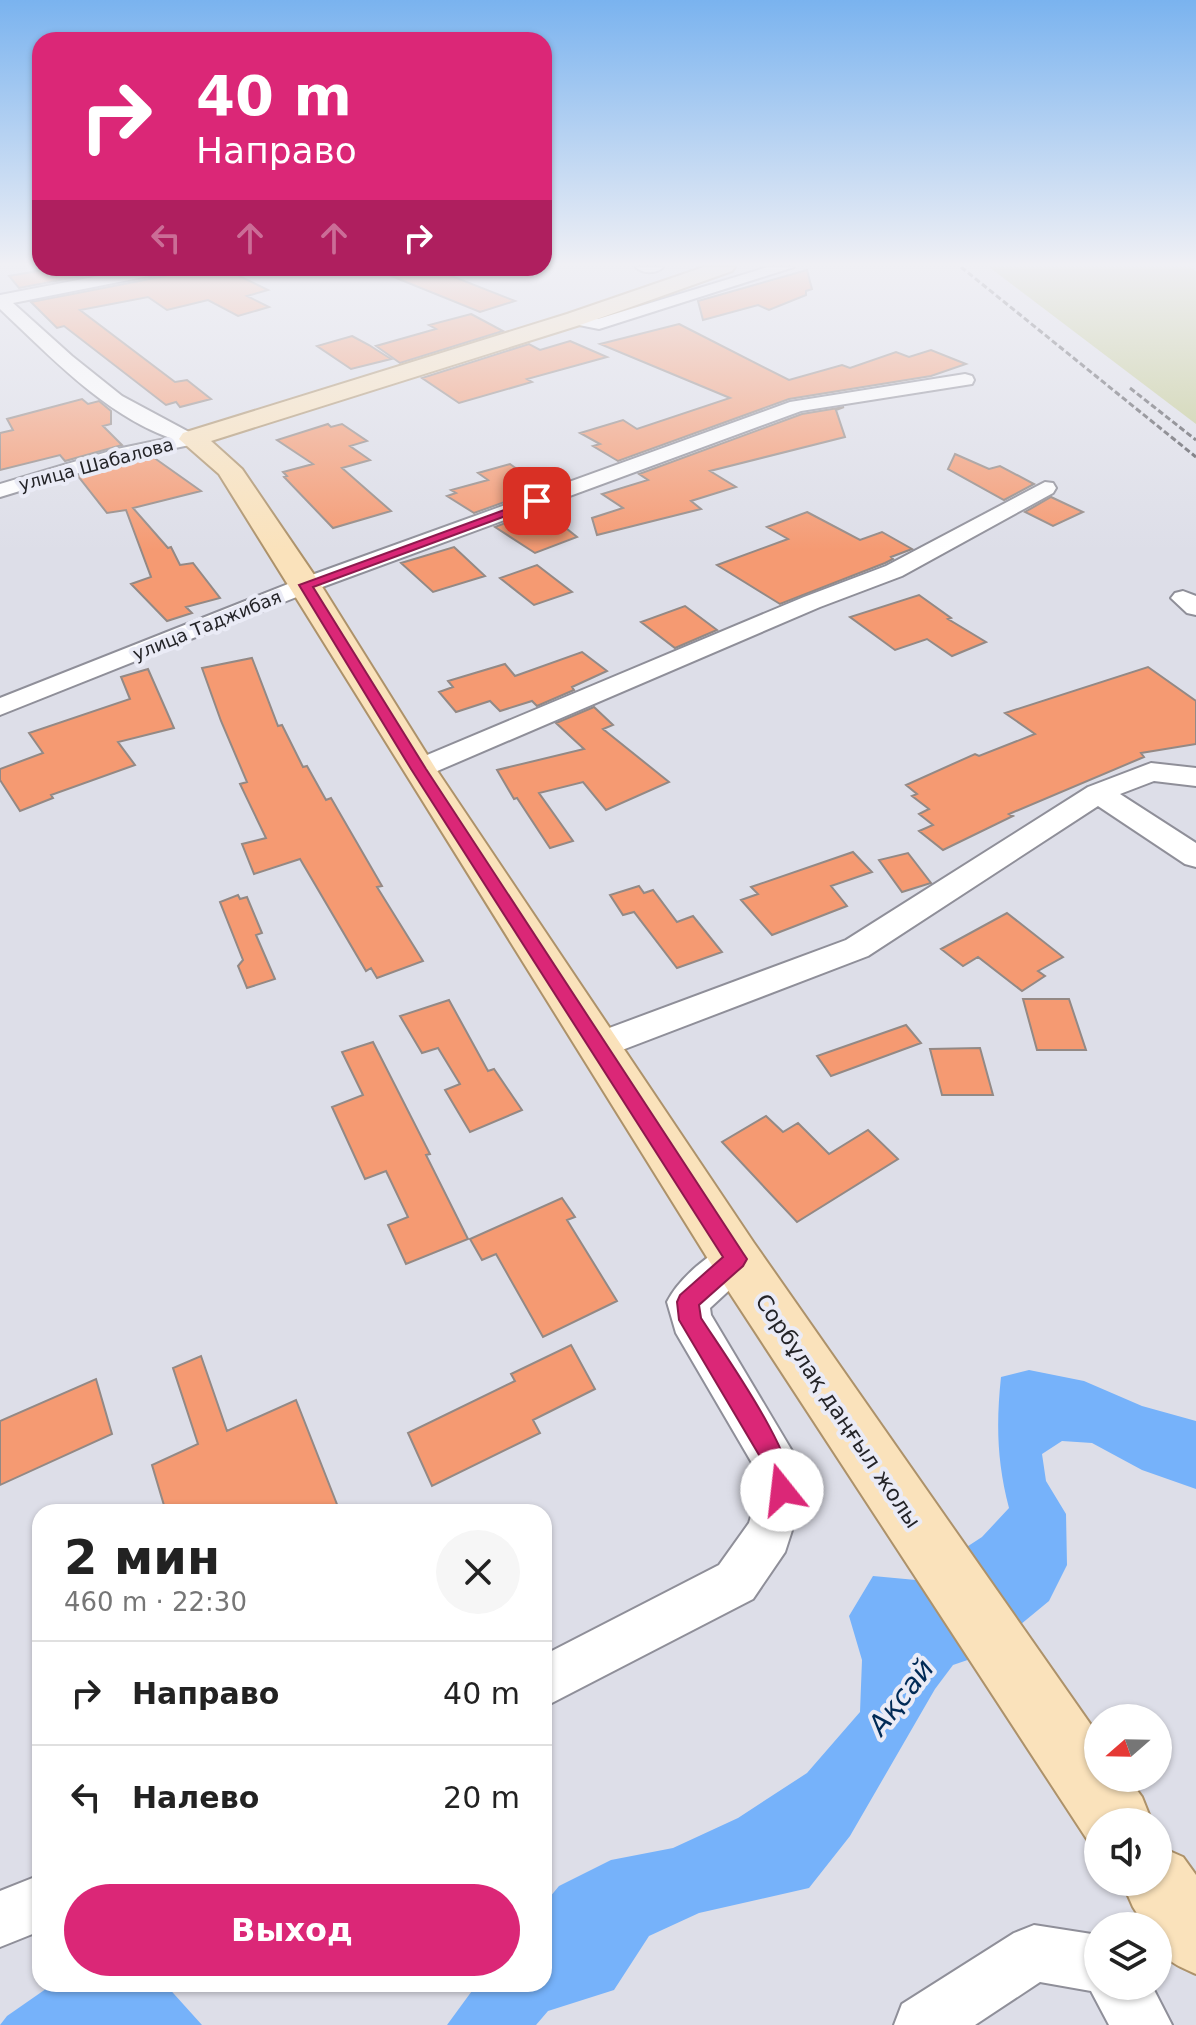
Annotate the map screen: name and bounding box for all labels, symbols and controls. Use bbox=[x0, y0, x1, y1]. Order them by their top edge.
text: 40 m bbox=[196, 63, 352, 128]
icon: right bbox=[64, 64, 168, 168]
text: Направо bbox=[196, 130, 357, 171]
icon: left bbox=[144, 216, 188, 260]
icon: ahead bbox=[228, 216, 272, 260]
icon: ahead bbox=[312, 216, 356, 260]
icon: right bbox=[396, 216, 440, 260]
street label: улица Шабалова bbox=[16, 433, 176, 495]
pin bbox=[503, 467, 571, 535]
icon: arrive bbox=[515, 479, 559, 523]
street label: улица Таджибая bbox=[130, 586, 284, 664]
street label: Сорбұлақ даңғыл жолы bbox=[750, 1289, 926, 1533]
position arrow bbox=[740, 1448, 824, 1532]
text: 2 мин bbox=[64, 1529, 220, 1585]
button: close bbox=[436, 1530, 520, 1614]
text: 460 m · 22:30 bbox=[64, 1587, 247, 1617]
water label: Ақсай bbox=[860, 1653, 941, 1743]
icon: right bbox=[64, 1671, 108, 1715]
text: Направо bbox=[132, 1676, 279, 1711]
text: 40 m bbox=[443, 1676, 520, 1711]
north arrow bbox=[1084, 1704, 1172, 1792]
map controls bbox=[1084, 1704, 1172, 2000]
icon: left bbox=[64, 1775, 108, 1819]
text: Налево bbox=[132, 1780, 259, 1815]
text: 20 m bbox=[443, 1780, 520, 1815]
button: sound bbox=[1084, 1808, 1172, 1896]
button: Выход bbox=[64, 1884, 520, 1976]
button: layers bbox=[1084, 1912, 1172, 2000]

